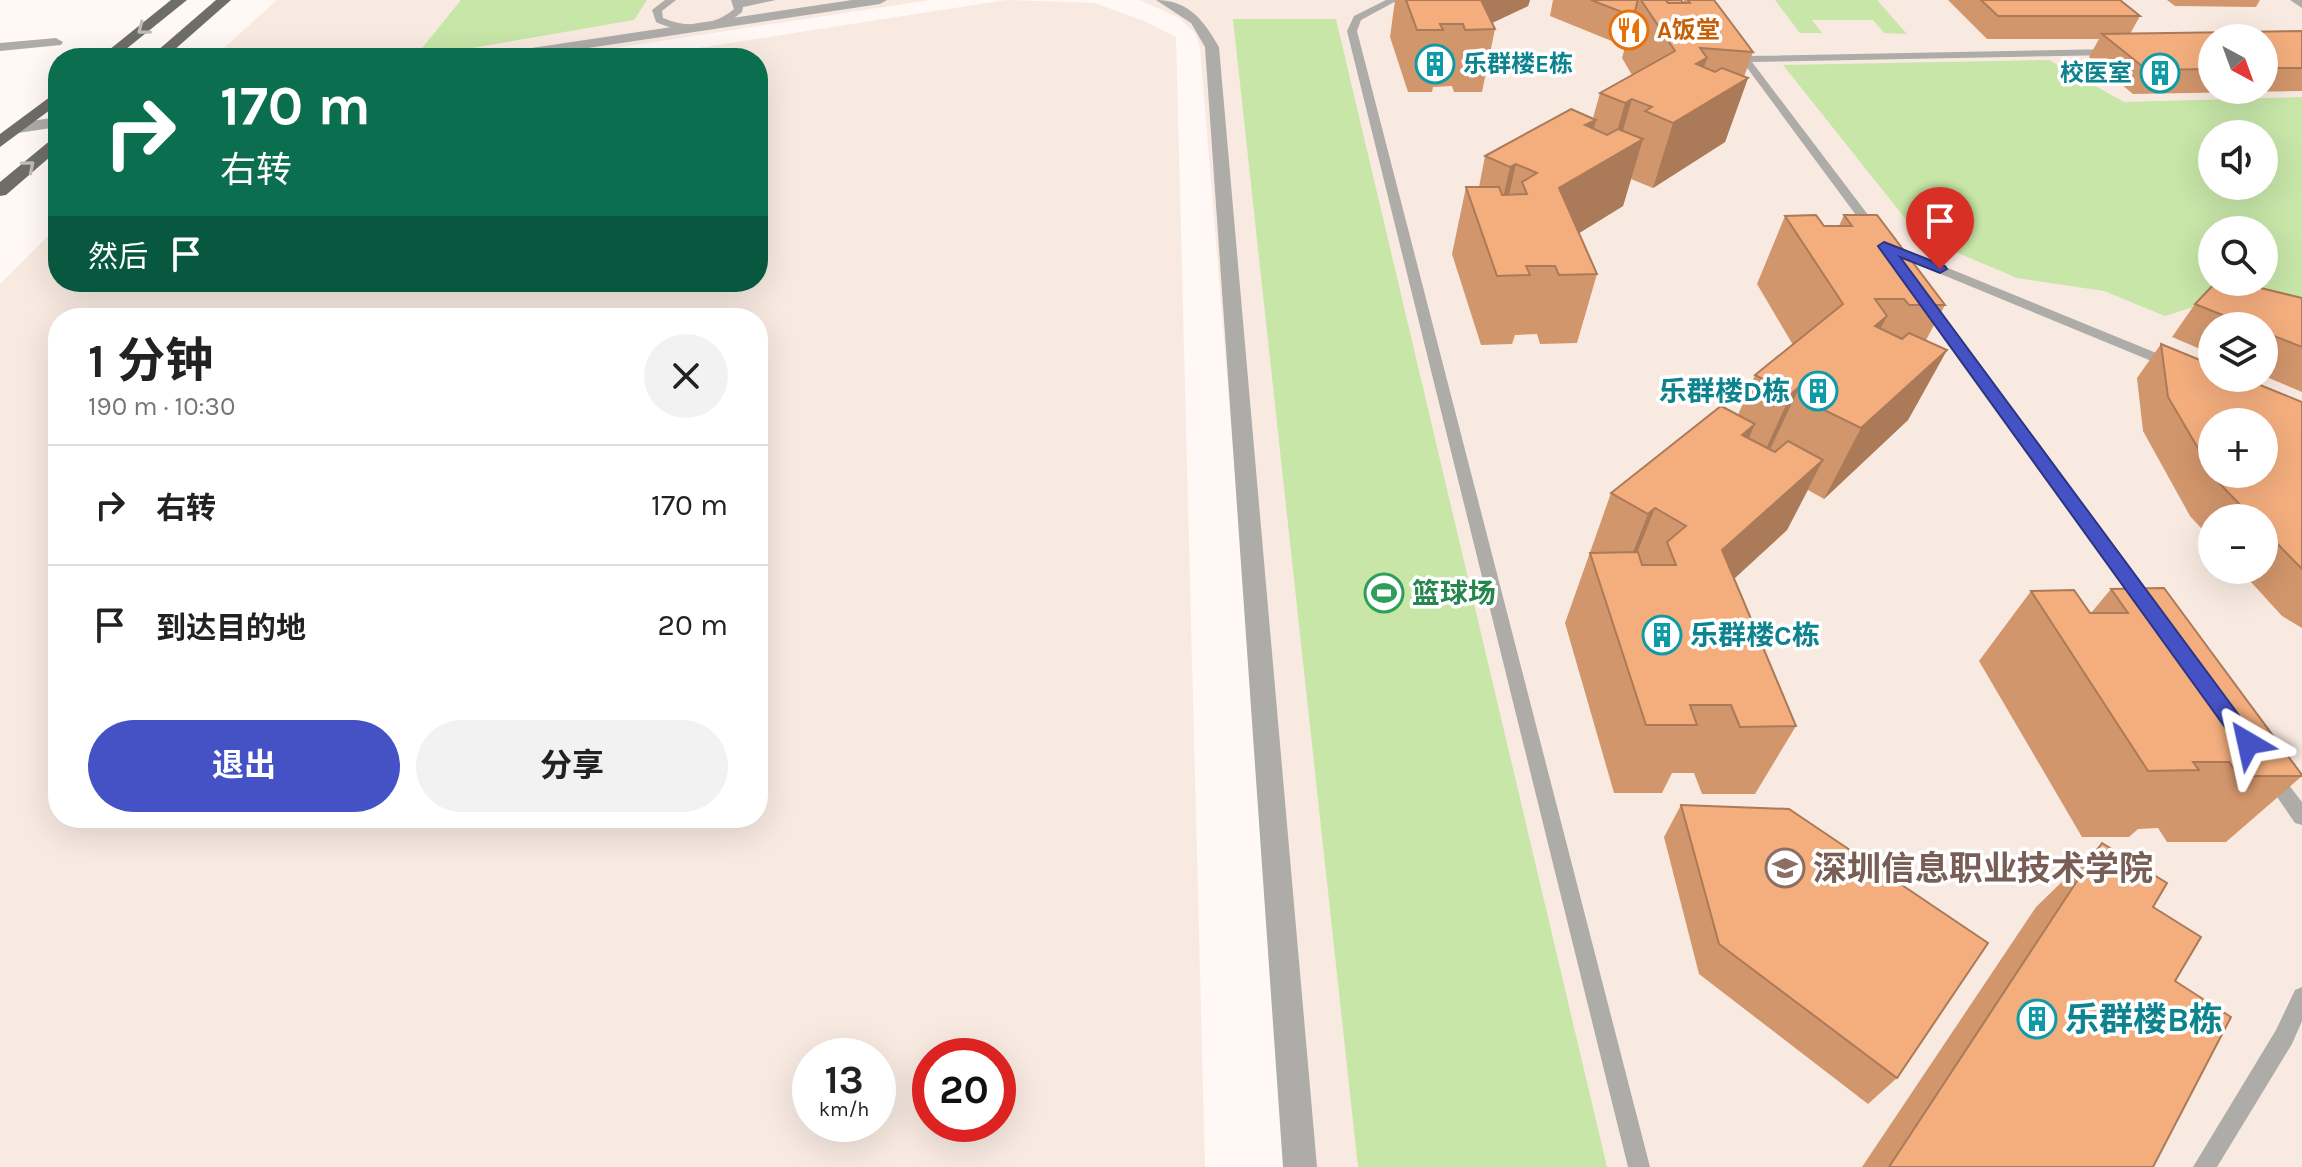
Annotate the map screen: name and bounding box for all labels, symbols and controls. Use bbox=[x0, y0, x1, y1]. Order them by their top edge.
restaurant icon: A饭堂 bbox=[1608, 9, 1650, 51]
place label: A饭堂 bbox=[1657, 16, 1720, 44]
one-way arrow bbox=[138, 19, 152, 34]
north arrow bbox=[2198, 24, 2278, 104]
map controls bbox=[2198, 24, 2278, 584]
building icon: 乐群楼E栋 bbox=[1414, 43, 1456, 85]
place label: 乐群楼E栋 bbox=[1463, 50, 1573, 78]
building icon: 校医室 bbox=[2139, 52, 2181, 94]
place label: 校医室 bbox=[2060, 59, 2132, 87]
text: 170 m bbox=[220, 73, 371, 138]
icon: right bbox=[88, 80, 192, 184]
button: sound bbox=[2198, 120, 2278, 200]
text: 右转 bbox=[220, 149, 292, 191]
one-way arrow bbox=[20, 161, 34, 176]
pin bbox=[1906, 187, 1974, 269]
icon: arrive bbox=[1918, 199, 1962, 243]
button: search bbox=[2198, 216, 2278, 296]
icon: arrive bbox=[164, 232, 208, 276]
text: 然后 bbox=[88, 239, 148, 275]
button: layers bbox=[2198, 312, 2278, 392]
text: 1 分钟 bbox=[88, 333, 213, 389]
button: close bbox=[644, 334, 728, 418]
building icon: 乐群楼D栋 bbox=[1797, 370, 1839, 412]
place label: 乐群楼D栋 bbox=[1659, 375, 1790, 408]
text: 190 m · 10:30 bbox=[88, 391, 235, 422]
button: + bbox=[2198, 408, 2278, 488]
icon: right bbox=[88, 483, 132, 527]
text: 170 m bbox=[651, 487, 728, 523]
text: 右转 bbox=[156, 490, 216, 526]
button: − bbox=[2198, 504, 2278, 584]
sports icon: 篮球场 bbox=[1363, 572, 1405, 614]
place label: 篮球场 bbox=[1412, 577, 1496, 610]
icon: arrive bbox=[88, 603, 132, 647]
text: 20 m bbox=[658, 607, 728, 643]
text: 到达目的地 bbox=[156, 610, 306, 646]
building icon: 乐群楼C栋 bbox=[1641, 614, 1683, 656]
place label: 乐群楼C栋 bbox=[1690, 619, 1820, 652]
position arrow bbox=[2206, 701, 2290, 785]
button: 退出 bbox=[88, 720, 400, 812]
button: 分享 bbox=[416, 720, 728, 812]
school or university icon: 深圳信息职业技术学院 bbox=[1764, 847, 1806, 889]
place label: 深圳信息职业技术学院 bbox=[1813, 849, 2153, 889]
building icon: 乐群楼B栋 bbox=[2016, 998, 2058, 1040]
place label: 乐群楼B栋 bbox=[2065, 1000, 2223, 1040]
speed limit sign: 20 bbox=[912, 1038, 1016, 1142]
text: 13 bbox=[824, 1056, 864, 1103]
text: km/h bbox=[819, 1098, 869, 1121]

